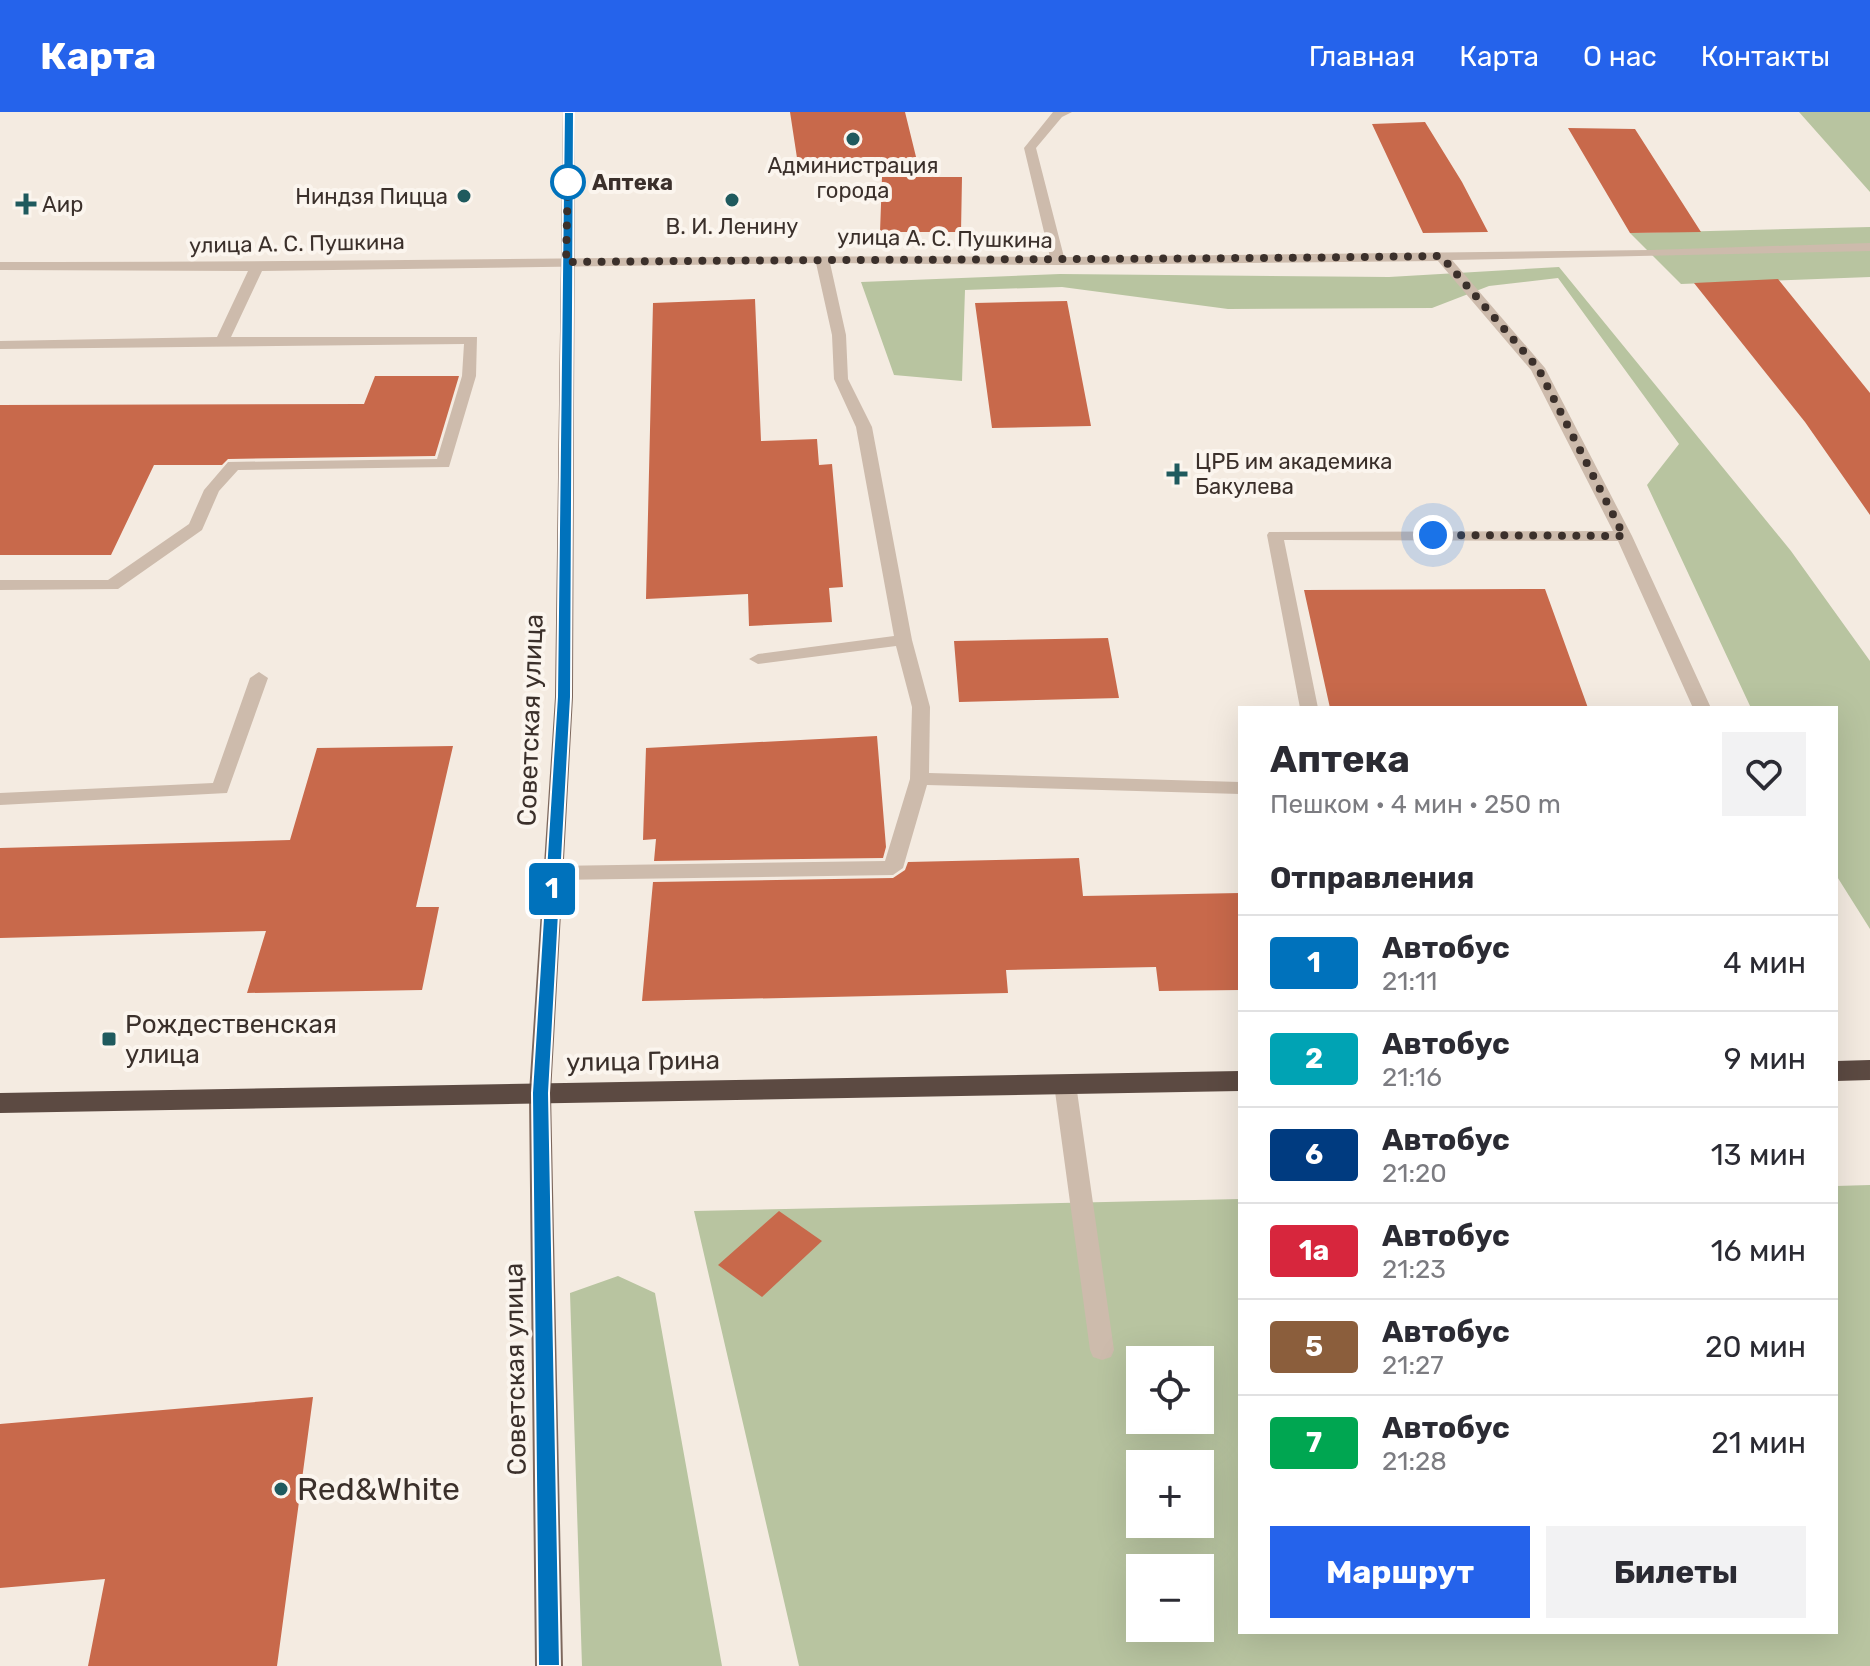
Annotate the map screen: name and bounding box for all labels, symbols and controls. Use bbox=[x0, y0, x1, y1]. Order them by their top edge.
text: Карта bbox=[40, 33, 156, 79]
text: Главная bbox=[1309, 40, 1415, 73]
text: Карта bbox=[1459, 40, 1539, 73]
text: О нас bbox=[1583, 40, 1657, 73]
text: Контакты bbox=[1701, 40, 1830, 73]
marker: Администрация города bbox=[844, 130, 862, 148]
place label: Администрация города bbox=[768, 152, 938, 204]
marker: Аптека bbox=[551, 165, 585, 199]
place label: Аптека bbox=[592, 169, 673, 196]
place label: Ниндзя Пицца bbox=[295, 183, 448, 210]
marker: Ниндзя Пицца bbox=[455, 187, 473, 205]
place label: Аир bbox=[42, 191, 83, 218]
marker: В. И. Ленину bbox=[723, 191, 741, 209]
marker: Аир bbox=[17, 195, 35, 213]
place label: В. И. Ленину bbox=[666, 213, 798, 240]
street label: улица А. С. Пушкина bbox=[837, 223, 1053, 254]
street label: улица А. С. Пушкина bbox=[189, 228, 405, 259]
place label: ЦРБ им академика Бакулева bbox=[1195, 448, 1392, 500]
marker: ЦРБ им академика Бакулева bbox=[1166, 463, 1188, 485]
your location bbox=[1413, 515, 1453, 555]
street label: Советская улица bbox=[511, 613, 550, 827]
button: heart bbox=[1722, 732, 1806, 816]
text: Аптека bbox=[1270, 736, 1410, 782]
text: Пешком · 4 мин · 250 m bbox=[1270, 789, 1561, 820]
text: Отправления bbox=[1270, 860, 1474, 896]
line badge: 1 bbox=[526, 863, 578, 915]
text: 1 bbox=[545, 872, 559, 905]
text: Автобус bbox=[1382, 930, 1510, 966]
text: 4 мин bbox=[1723, 945, 1806, 981]
text: 1 bbox=[1307, 946, 1321, 979]
text: 21:11 bbox=[1382, 966, 1437, 997]
place label: Рождественская улица bbox=[125, 1009, 337, 1070]
text: Автобус bbox=[1382, 1026, 1510, 1062]
marker: Рождественская улица bbox=[100, 1030, 118, 1048]
text: 9 мин bbox=[1724, 1041, 1806, 1077]
text: 2 bbox=[1305, 1042, 1323, 1075]
street label: улица Грина bbox=[566, 1045, 720, 1078]
text: 21:16 bbox=[1382, 1062, 1442, 1093]
text: Автобус bbox=[1382, 1122, 1510, 1158]
text: 13 мин bbox=[1711, 1137, 1806, 1173]
text: 6 bbox=[1305, 1138, 1323, 1171]
text: 21:20 bbox=[1382, 1158, 1447, 1189]
text: Автобус bbox=[1382, 1218, 1510, 1254]
text: 16 мин bbox=[1711, 1233, 1806, 1269]
text: 1а bbox=[1299, 1234, 1329, 1267]
text: 21:23 bbox=[1382, 1254, 1446, 1285]
street label: Советская улица bbox=[498, 1262, 533, 1476]
text: Автобус bbox=[1382, 1314, 1510, 1350]
text: 20 мин bbox=[1705, 1329, 1806, 1365]
text: 5 bbox=[1305, 1330, 1323, 1363]
map controls bbox=[1126, 1346, 1214, 1642]
button: locate bbox=[1126, 1346, 1214, 1434]
text: 21:27 bbox=[1382, 1350, 1444, 1381]
text: Автобус bbox=[1382, 1410, 1510, 1446]
text: 21 мин bbox=[1711, 1425, 1806, 1461]
text: 7 bbox=[1306, 1426, 1322, 1459]
text: 21:28 bbox=[1382, 1446, 1447, 1477]
button: + bbox=[1126, 1450, 1214, 1538]
place label: Red&White bbox=[297, 1470, 460, 1508]
marker: Red&White bbox=[272, 1480, 290, 1498]
button: Маршрут bbox=[1270, 1526, 1530, 1618]
button: Билеты bbox=[1546, 1526, 1806, 1618]
button: − bbox=[1126, 1554, 1214, 1642]

